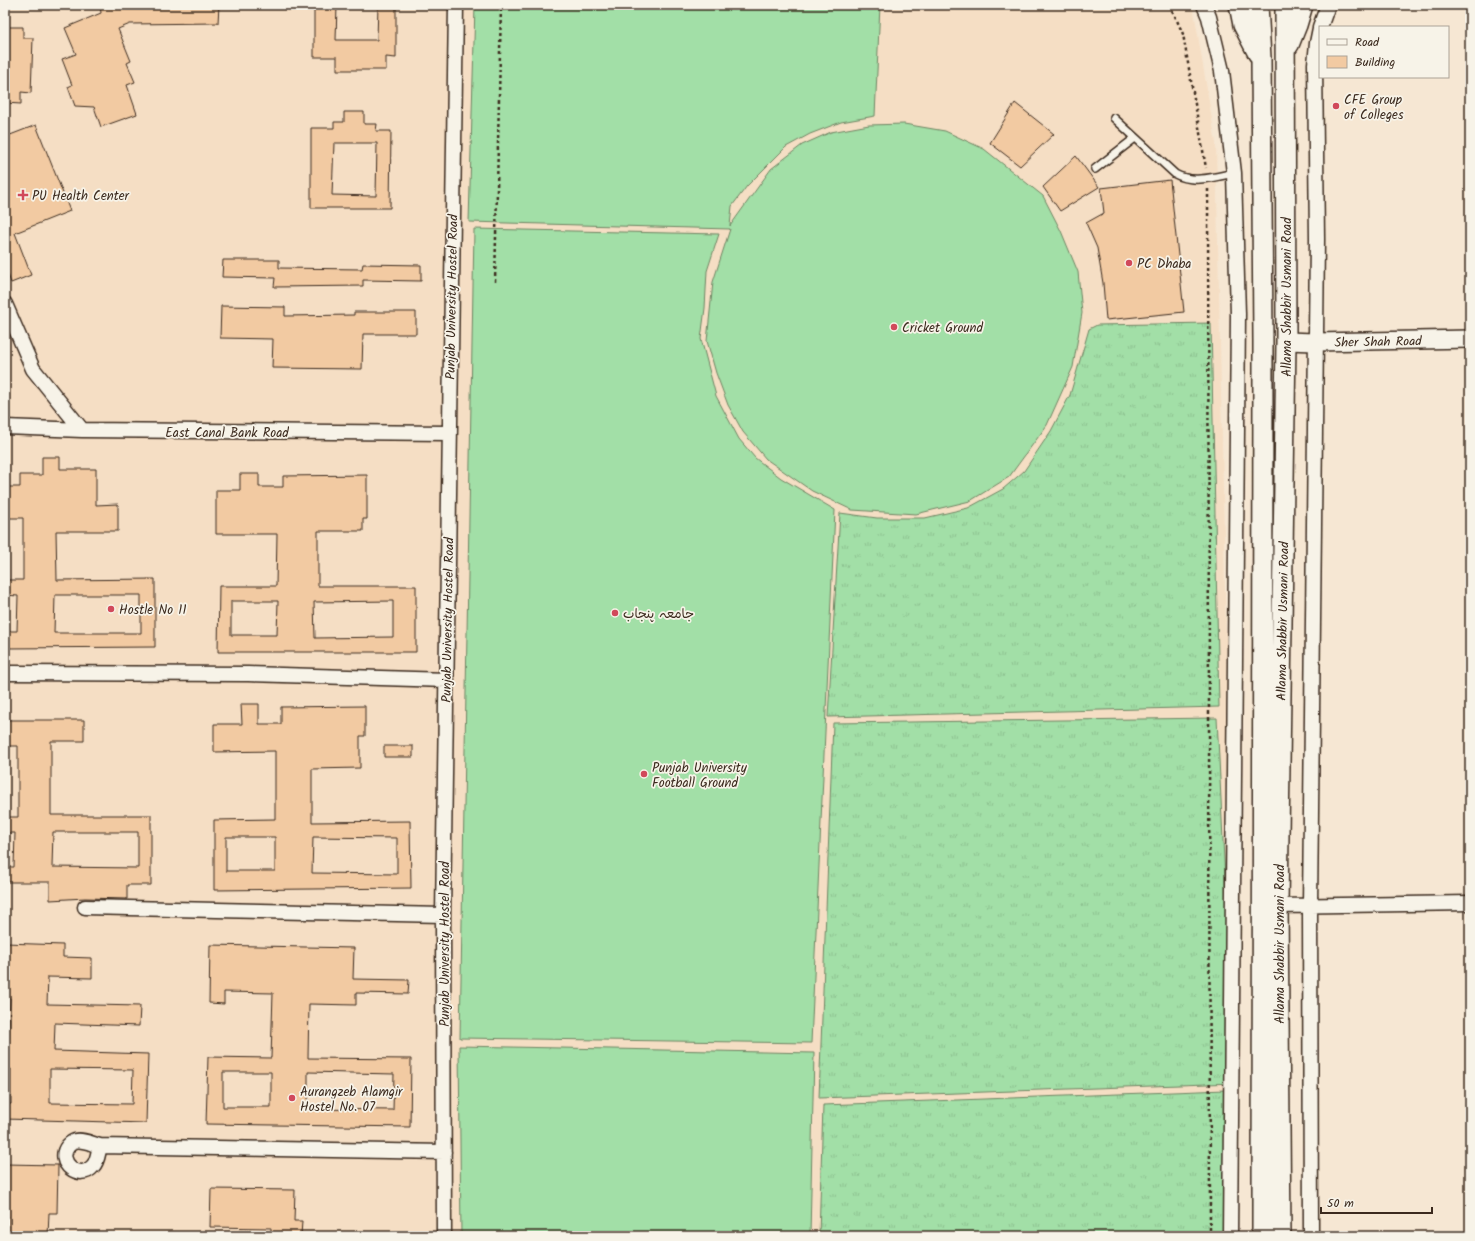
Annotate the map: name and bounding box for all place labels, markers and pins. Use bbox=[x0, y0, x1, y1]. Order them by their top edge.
place label: CFE Group of Colleges bbox=[1344, 90, 1404, 126]
marker: CFE Group of Colleges bbox=[1331, 101, 1341, 111]
place label: PU Health Center bbox=[32, 186, 130, 207]
marker: PU Health Center bbox=[17, 189, 29, 201]
place label: PC Dhaba bbox=[1137, 254, 1191, 275]
marker: PC Dhaba bbox=[1124, 258, 1134, 268]
place label: Cricket Ground bbox=[902, 318, 983, 339]
marker: Cricket Ground bbox=[889, 322, 899, 332]
place label: Hostle No 11 bbox=[119, 600, 186, 621]
marker: Hostle No 11 bbox=[106, 604, 116, 614]
place label: جامعہ پنجاب bbox=[623, 604, 694, 625]
marker: جامعہ پنجاب bbox=[610, 608, 620, 618]
place label: Punjab University Football Ground bbox=[652, 758, 748, 794]
marker: Punjab University Football Ground bbox=[639, 769, 649, 779]
place label: Aurangzeb Alamgir Hostel No. 07 bbox=[300, 1082, 403, 1118]
marker: Aurangzeb Alamgir Hostel No. 07 bbox=[287, 1093, 297, 1103]

